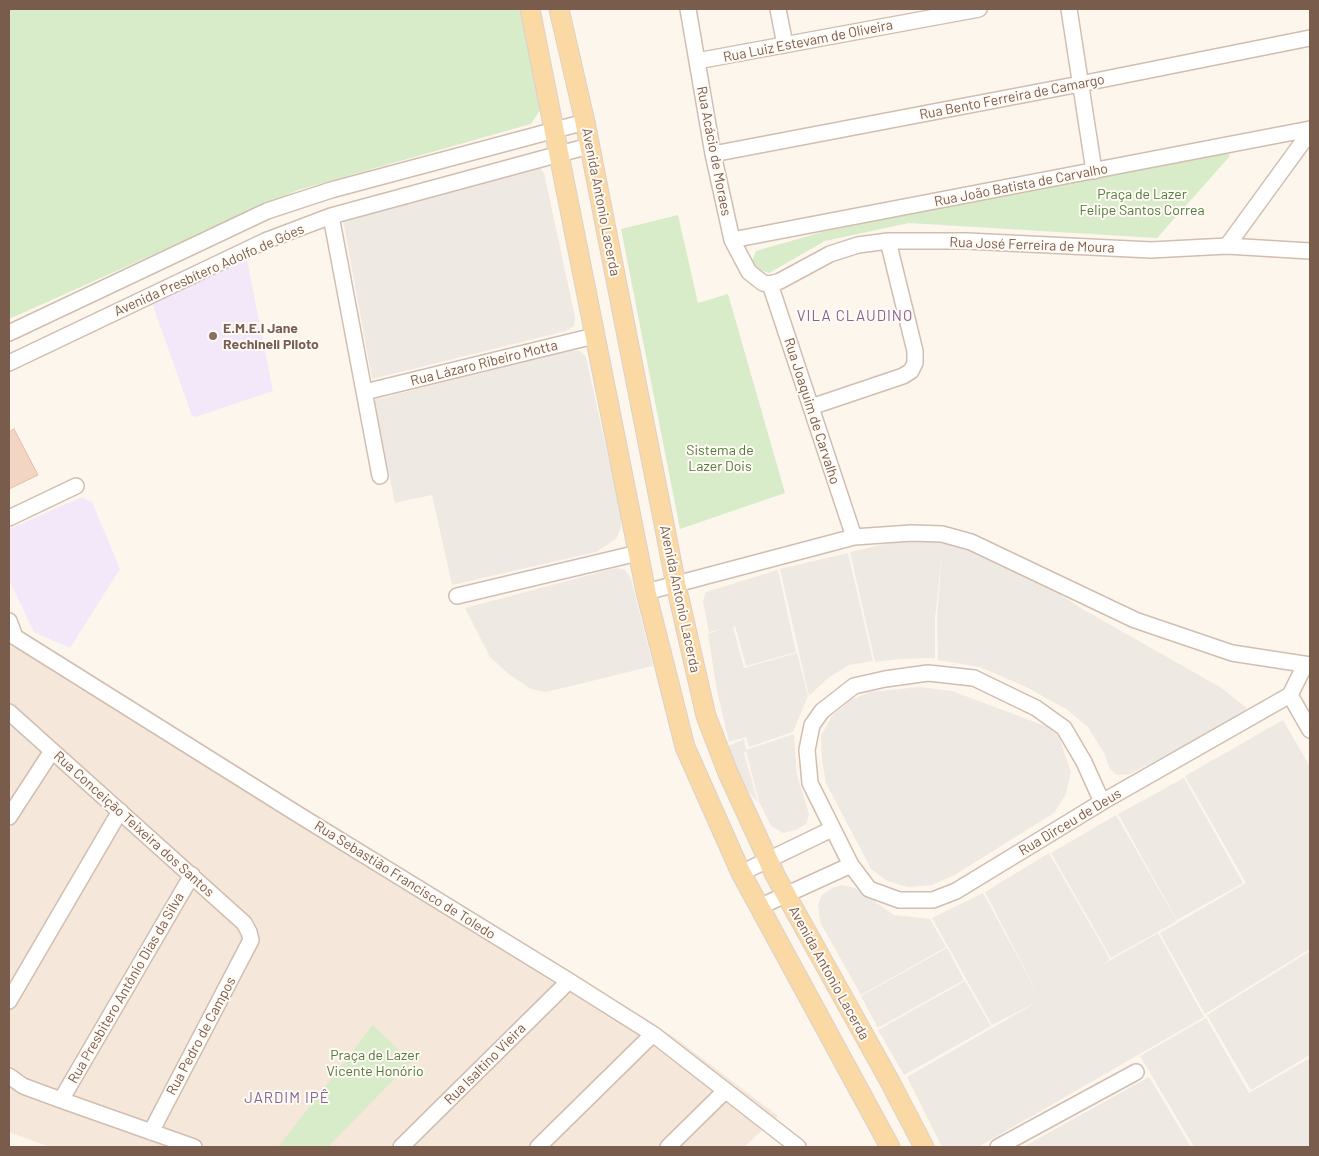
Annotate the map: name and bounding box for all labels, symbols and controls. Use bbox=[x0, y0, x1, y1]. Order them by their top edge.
street label: Rua Luiz Estevam de Oliveira bbox=[722, 16, 894, 66]
street label: Rua Bento Ferreira de Camargo bbox=[918, 71, 1106, 123]
street label: Rua Acácio de Moraes bbox=[693, 85, 735, 217]
street label: Avenida Antonio Lacerda bbox=[578, 127, 624, 277]
street label: Rua João Batista de Carvalho bbox=[933, 160, 1109, 210]
park label: Praça de Lazer Felipe Santos Correa bbox=[1079, 186, 1205, 218]
street label: Avenida Presbítero Adolfo de Góes bbox=[111, 220, 307, 320]
street label: Rua José Ferreira de Moura bbox=[949, 234, 1115, 256]
district label: VILA CLAUDINO bbox=[795, 307, 915, 325]
place label: E.M.E.I Jane Rechineli Piloto bbox=[223, 320, 319, 352]
marker: E.M.E.I Jane Rechineli Piloto bbox=[207, 330, 219, 342]
street label: Rua Joaquim de Carvalho bbox=[780, 336, 844, 486]
street label: Rua Lázaro Ribeiro Motta bbox=[409, 337, 559, 389]
park label: Sistema de Lazer Dois bbox=[686, 442, 754, 474]
street label: Avenida Antonio Lacerda bbox=[656, 524, 704, 674]
street label: Rua Conceição Teixeira dos Santos bbox=[50, 748, 218, 900]
street label: Rua Dirceu de Deus bbox=[1016, 785, 1124, 859]
street label: Rua Sebastião Francisco de Toledo bbox=[311, 817, 499, 943]
street label: Rua Presbitero Antônio Dias da Silva bbox=[64, 890, 188, 1086]
street label: Avenida Antonio Lacerda bbox=[785, 903, 873, 1043]
street label: Rua Pedro de Campos bbox=[163, 974, 239, 1098]
street label: Rua Isaltino Vieira bbox=[441, 1020, 529, 1108]
park label: Praça de Lazer Vicente Honório bbox=[326, 1047, 424, 1080]
district label: JARDIM IPÊ bbox=[243, 1089, 331, 1107]

